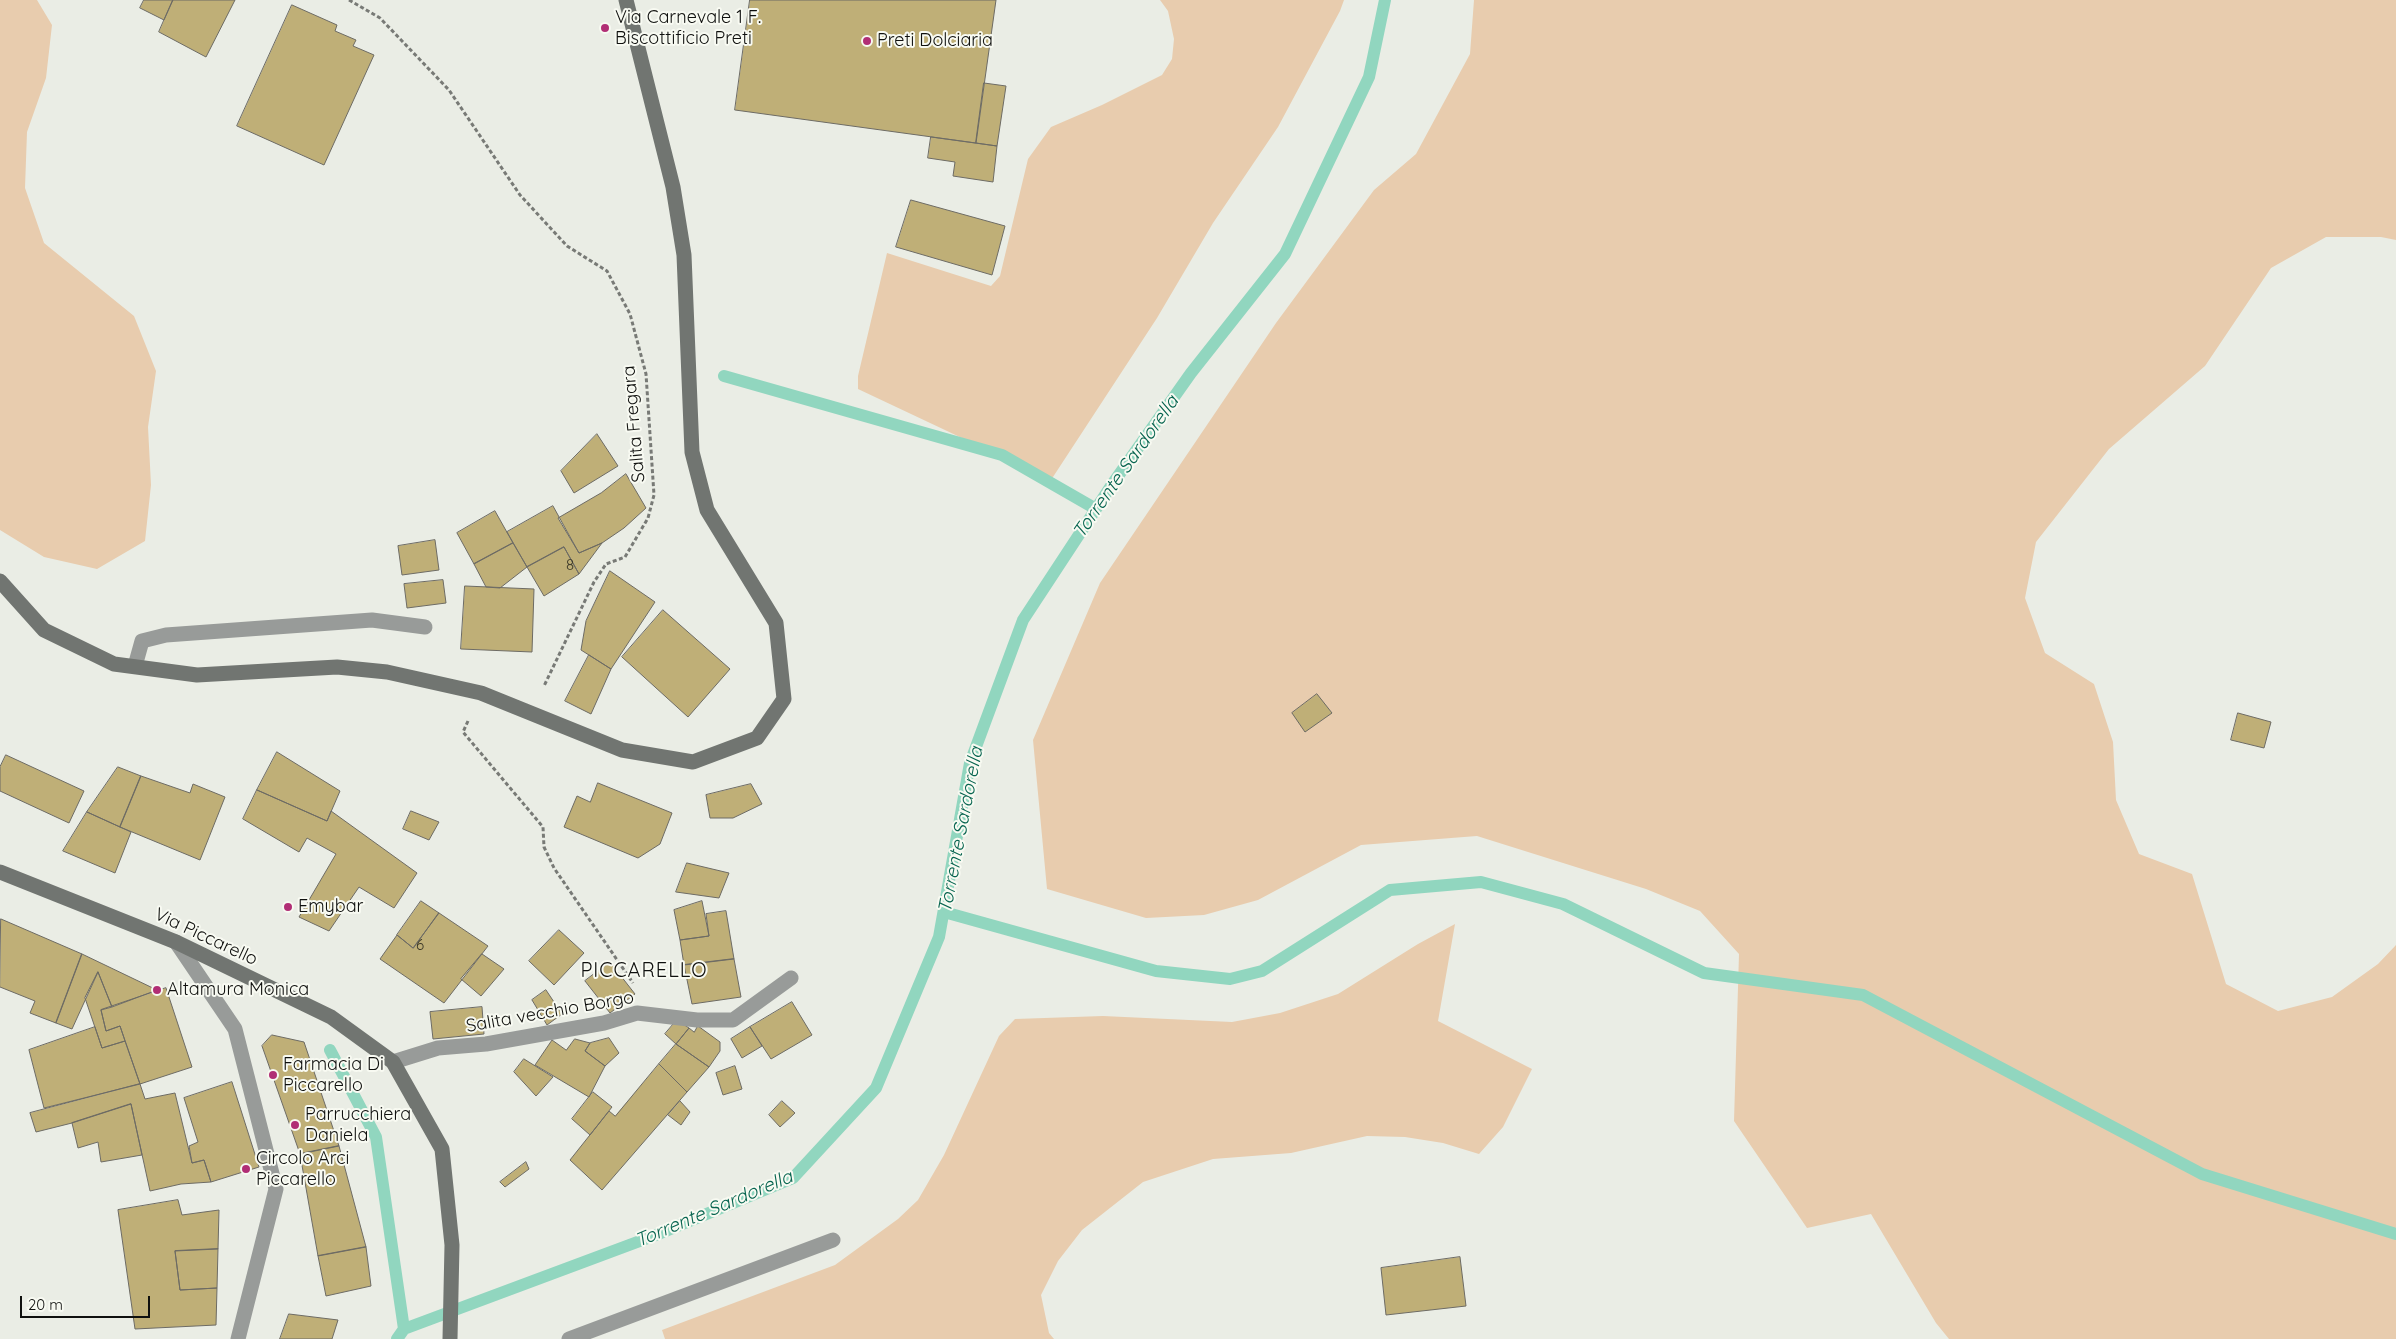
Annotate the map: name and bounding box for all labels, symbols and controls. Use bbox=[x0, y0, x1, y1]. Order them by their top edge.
place label: Via Carnevale 1 F. Biscottificio Preti bbox=[615, 7, 761, 50]
marker: Via Carnevale 1 F. Biscottificio Preti bbox=[599, 22, 611, 34]
place label: Preti Dolciaria bbox=[877, 30, 993, 52]
marker: Preti Dolciaria bbox=[861, 35, 873, 47]
street label: Salita Fregara bbox=[618, 365, 650, 483]
water label: Torrente Sardorella bbox=[1068, 391, 1184, 543]
house number: 8 bbox=[566, 556, 574, 574]
water label: Torrente Sardorella bbox=[934, 745, 988, 915]
place label: Emybar bbox=[298, 896, 364, 918]
marker: Emybar bbox=[282, 901, 294, 913]
street label: Via Piccarello bbox=[151, 904, 261, 970]
house number: 6 bbox=[416, 936, 424, 954]
district label: PICCARELLO bbox=[579, 959, 709, 983]
place label: Altamura Monica bbox=[167, 979, 309, 1001]
marker: Altamura Monica bbox=[151, 984, 163, 996]
street label: Salita vecchio Borgo bbox=[464, 987, 636, 1037]
place label: Farmacia Di Piccarello bbox=[283, 1054, 384, 1096]
marker: Farmacia Di Piccarello bbox=[267, 1069, 279, 1081]
place label: Parrucchiera Daniela bbox=[305, 1104, 411, 1146]
marker: Parrucchiera Daniela bbox=[289, 1119, 301, 1131]
place label: Circolo Arci Piccarello bbox=[256, 1148, 349, 1190]
marker: Circolo Arci Piccarello bbox=[240, 1163, 252, 1175]
water label: Torrente Sardorella bbox=[632, 1166, 796, 1252]
scale bar bbox=[22, 1286, 152, 1318]
text: 20 m bbox=[28, 1295, 63, 1314]

